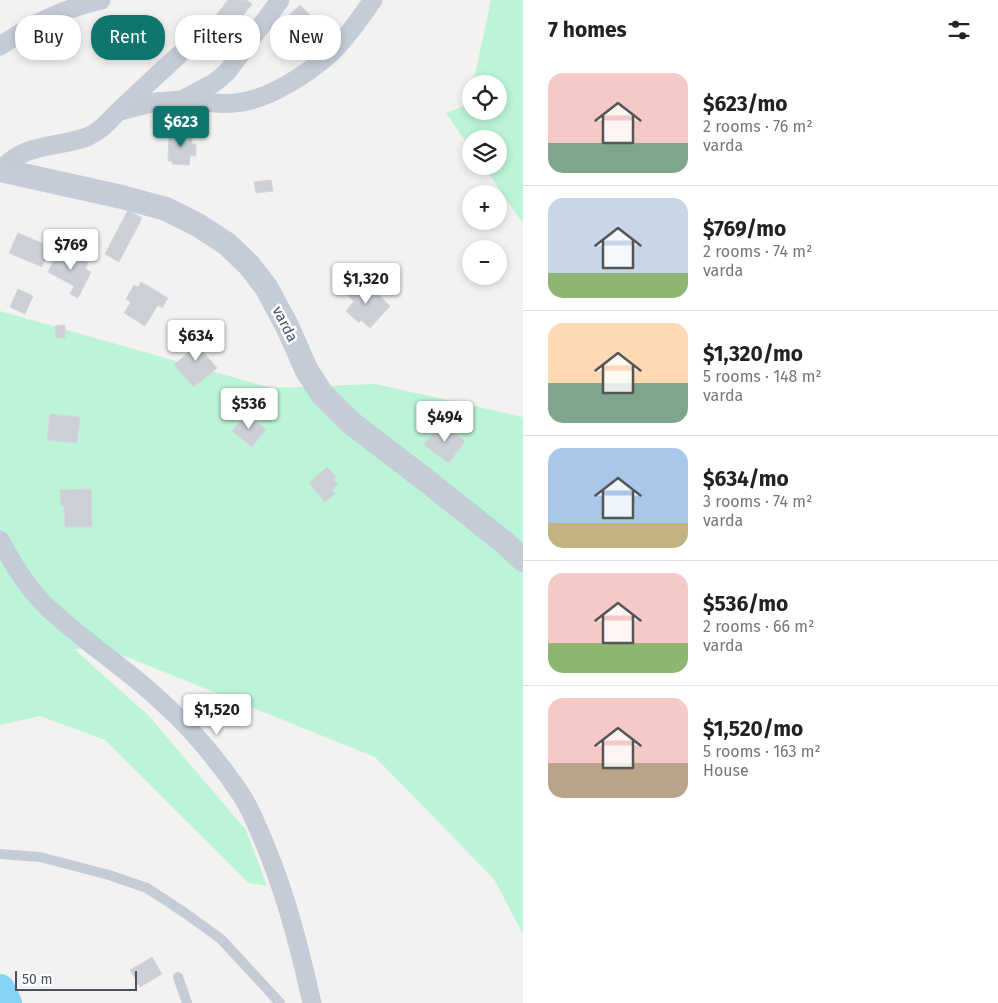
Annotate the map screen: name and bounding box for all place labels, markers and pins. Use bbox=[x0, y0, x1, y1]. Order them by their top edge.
pin: $623 bbox=[151, 106, 211, 148]
pin: $769 bbox=[41, 228, 101, 271]
pin: $1,320 bbox=[325, 262, 407, 305]
pin: $634 bbox=[166, 320, 226, 362]
pin: $536 bbox=[219, 388, 279, 430]
pin: $494 bbox=[415, 400, 475, 443]
pin: $1,520 bbox=[176, 694, 258, 736]

